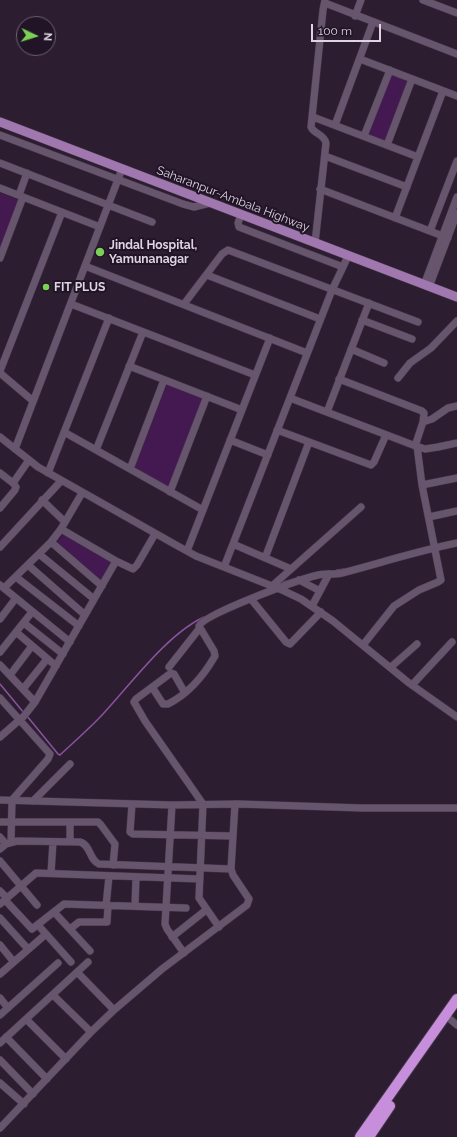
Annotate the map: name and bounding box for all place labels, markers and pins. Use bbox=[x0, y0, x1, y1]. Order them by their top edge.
place label: Jindal Hospital, Yamunanagar bbox=[109, 238, 197, 266]
marker: Jindal Hospital, Yamunanagar bbox=[94, 246, 106, 258]
place label: FIT PLUS bbox=[54, 280, 105, 294]
marker: FIT PLUS bbox=[41, 282, 51, 292]

